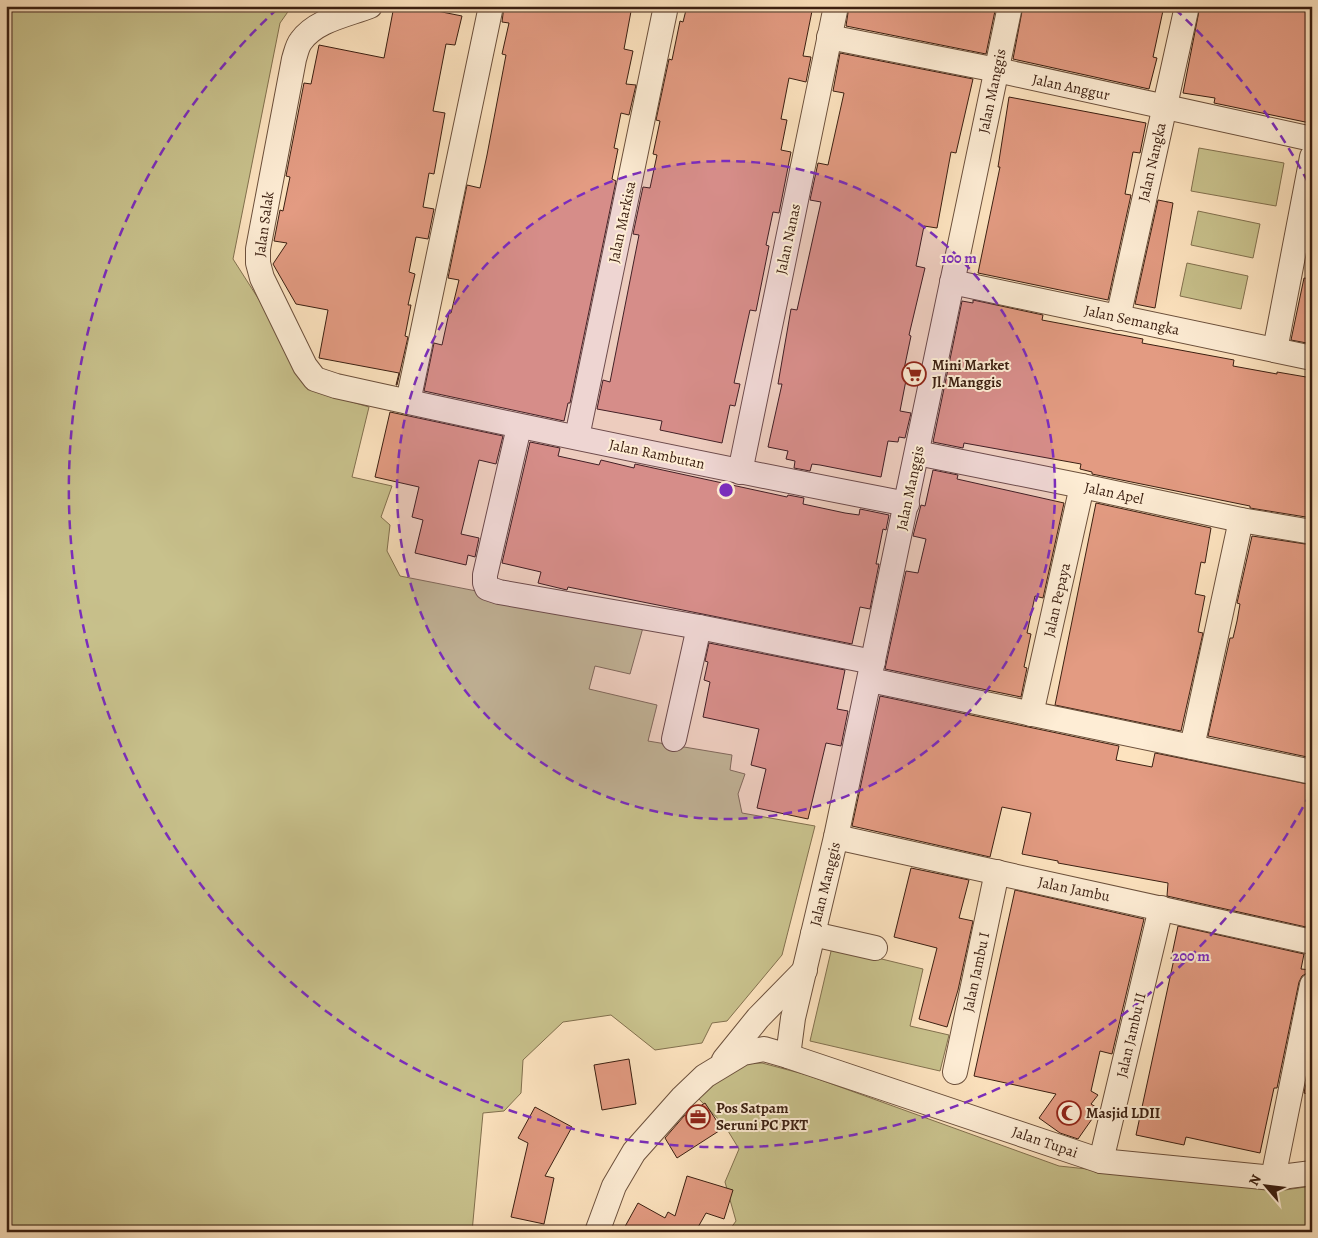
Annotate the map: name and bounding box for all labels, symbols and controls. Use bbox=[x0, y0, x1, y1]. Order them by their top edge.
street label: Jalan Manggis bbox=[973, 47, 1011, 135]
street label: Jalan Anggur bbox=[1030, 69, 1112, 105]
street label: Jalan Nangka bbox=[1133, 120, 1171, 204]
street label: Jalan Markisa bbox=[604, 179, 640, 265]
street label: Jalan Salak bbox=[250, 189, 279, 258]
street label: Jalan Nanas bbox=[771, 202, 805, 276]
text: 100 m bbox=[941, 248, 977, 268]
street label: Jalan Semangka bbox=[1082, 300, 1182, 340]
place label: Mini Market Jl. Manggis bbox=[932, 355, 1010, 392]
supermarket icon: Mini Market Jl. Manggis bbox=[901, 361, 927, 387]
street label: Jalan Rambutan bbox=[607, 434, 707, 474]
street label: Jalan Manggis bbox=[891, 444, 929, 532]
street label: Jalan Apel bbox=[1083, 477, 1146, 509]
centre of rings bbox=[717, 481, 735, 499]
street label: Jalan Pepaya bbox=[1039, 561, 1075, 639]
street label: Jalan Manggis bbox=[805, 840, 845, 928]
street label: Jalan Jambu bbox=[1036, 872, 1113, 907]
street label: Jalan Jambu I bbox=[958, 930, 994, 1014]
text: 200 m bbox=[1172, 946, 1210, 966]
street label: Jalan Jambu II bbox=[1111, 990, 1151, 1080]
place label: Pos Satpam Seruni PC PKT bbox=[716, 1098, 809, 1135]
mosque icon: Masjid LDII bbox=[1056, 1100, 1082, 1126]
place label: Masjid LDII bbox=[1086, 1103, 1160, 1123]
office icon: Pos Satpam Seruni PC PKT bbox=[685, 1104, 711, 1130]
street label: Jalan Tupai bbox=[1009, 1121, 1081, 1163]
north arrow bbox=[1240, 1160, 1290, 1210]
text: N bbox=[1244, 1171, 1266, 1189]

